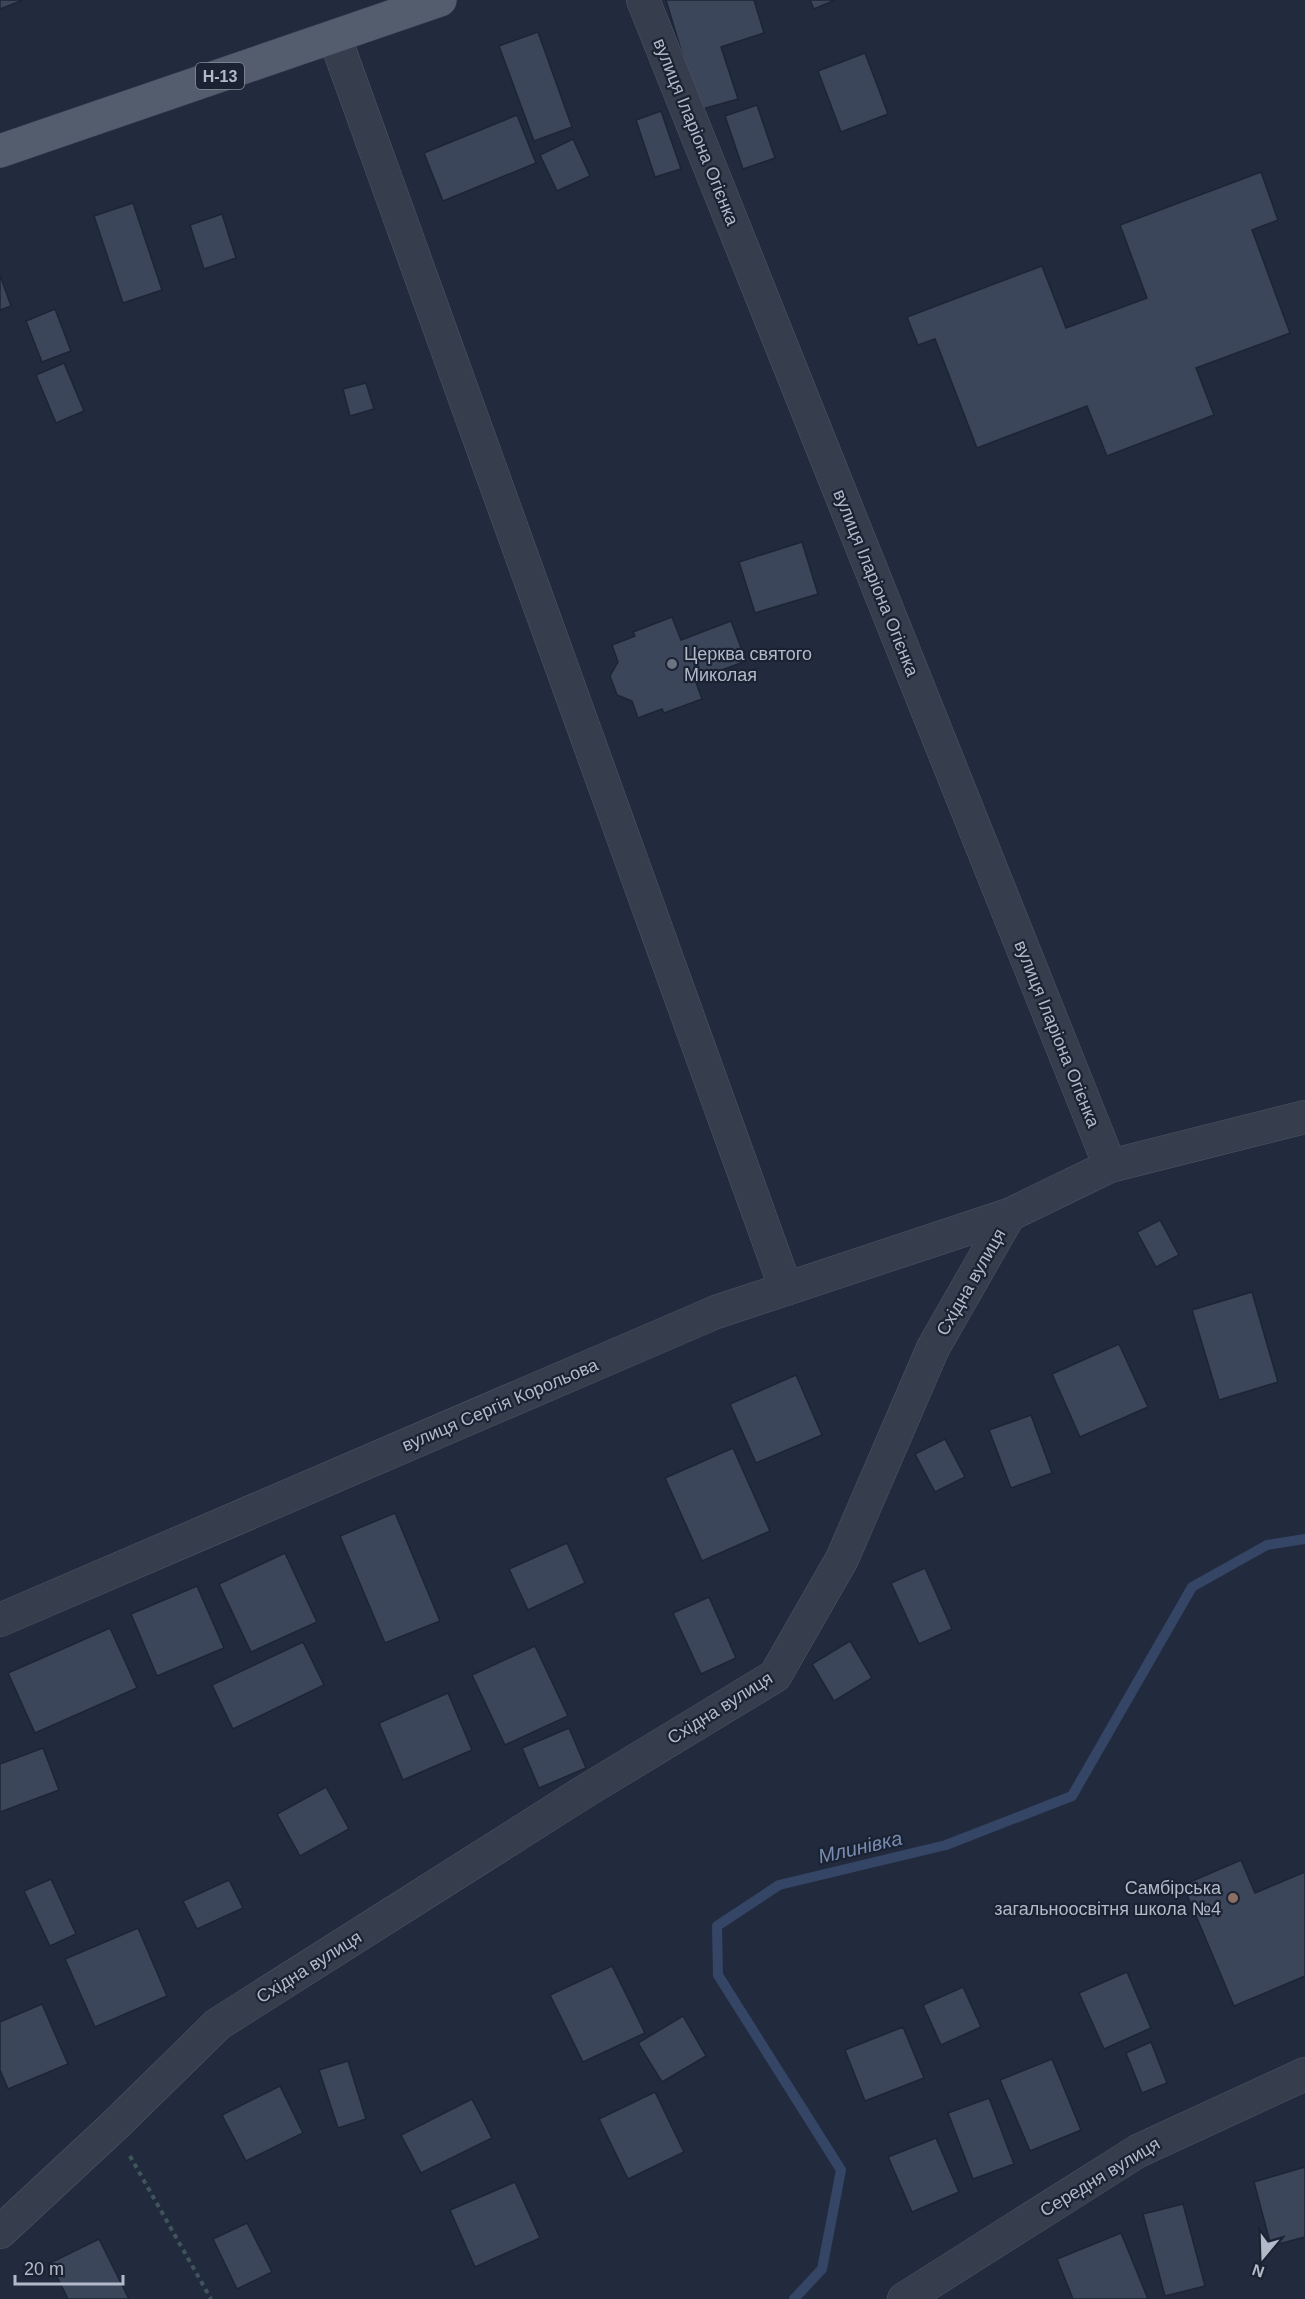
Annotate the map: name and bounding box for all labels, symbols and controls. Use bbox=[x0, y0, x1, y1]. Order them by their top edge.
street label: вулиця Іларіона Огієнка bbox=[649, 36, 743, 229]
road number: Н-13 bbox=[196, 63, 244, 89]
street label: вулиця Іларіона Огієнка bbox=[829, 487, 923, 680]
place label: Церква святого Миколая bbox=[684, 644, 812, 685]
marker: Церква святого Миколая bbox=[665, 657, 679, 671]
street label: вулиця Іларіона Огієнка bbox=[1010, 938, 1104, 1131]
street label: Східна вулиця bbox=[932, 1225, 1010, 1339]
street label: вулиця Сергія Корольова bbox=[399, 1354, 602, 1455]
street label: Східна вулиця bbox=[664, 1668, 776, 1748]
water label: Млинівка bbox=[816, 1827, 904, 1867]
place label: Самбірська загальноосвітня школа №4 bbox=[994, 1878, 1222, 1919]
marker: Самбірська загальноосвітня школа №4 bbox=[1226, 1891, 1240, 1905]
street label: Східна вулиця bbox=[253, 1927, 365, 2007]
street label: Середня вулиця bbox=[1036, 2133, 1164, 2221]
north arrow bbox=[1233, 2227, 1293, 2287]
scale bar bbox=[15, 2248, 123, 2286]
text: 20 m bbox=[24, 2259, 64, 2279]
text: N bbox=[1250, 2261, 1267, 2281]

